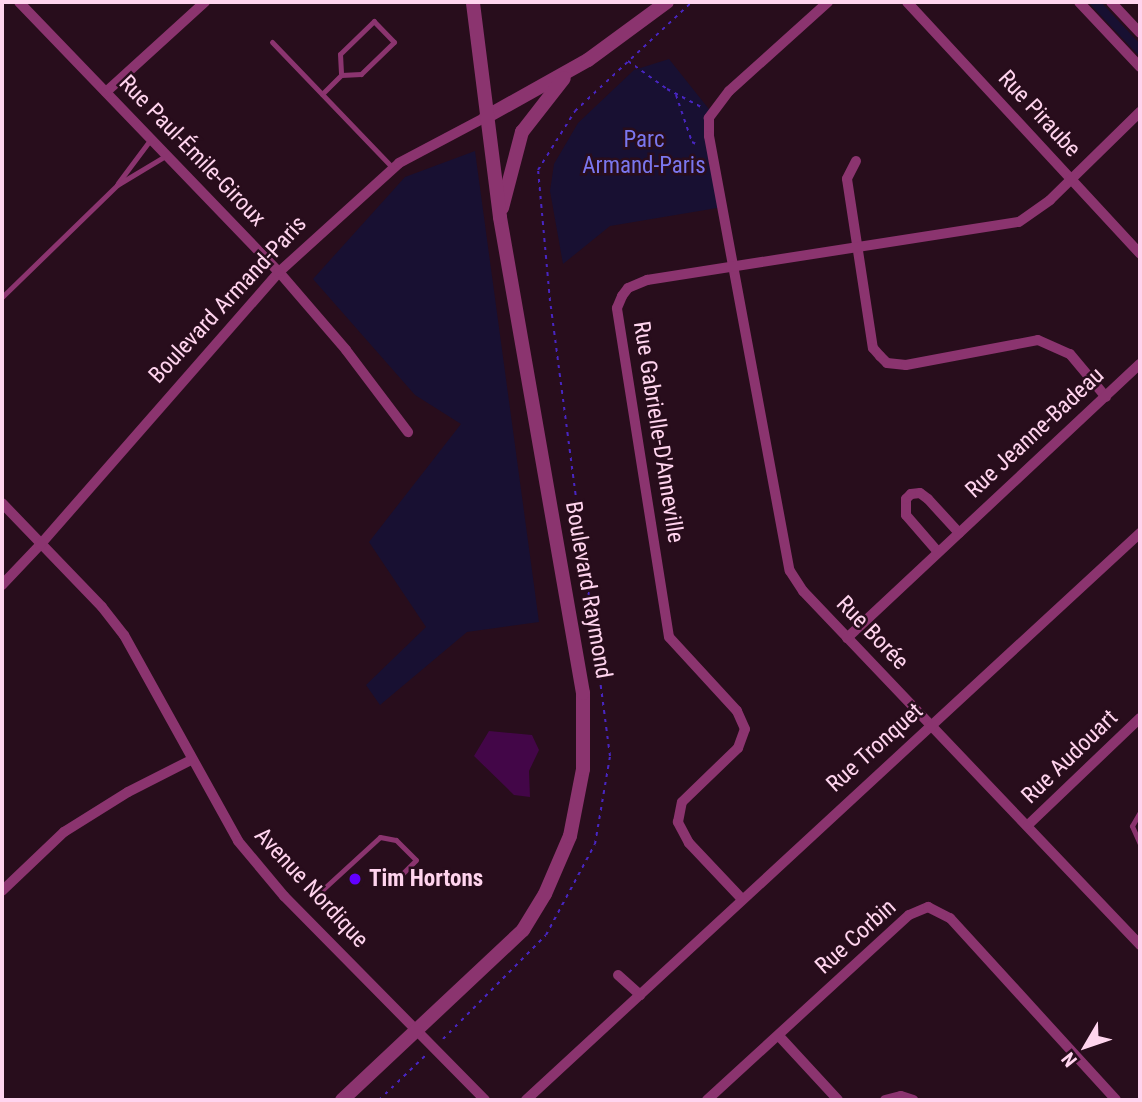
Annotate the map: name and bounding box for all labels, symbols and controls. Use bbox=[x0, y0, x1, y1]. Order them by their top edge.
street label: Rue Piraube bbox=[992, 65, 1086, 163]
street label: Rue Paul-Émile-Giroux bbox=[113, 70, 271, 232]
park label: Parc Armand-Paris bbox=[582, 126, 706, 180]
street label: Boulevard Armand-Paris bbox=[143, 211, 313, 389]
street label: Rue Gabrielle-D'Anneville bbox=[627, 319, 689, 545]
street label: Rue Jeanne-Badeau bbox=[960, 362, 1110, 504]
street label: Boulevard Raymond bbox=[559, 499, 617, 681]
street label: Rue Borée bbox=[830, 590, 914, 676]
street label: Rue Tronquet bbox=[821, 698, 929, 798]
street label: Rue Audouart bbox=[1016, 704, 1124, 810]
street label: Avenue Nordique bbox=[248, 822, 374, 954]
place label: Tim Hortons bbox=[369, 865, 483, 893]
marker: Tim Hortons bbox=[347, 871, 363, 887]
street label: Rue Corbin bbox=[810, 894, 902, 980]
north arrow bbox=[1051, 1011, 1121, 1081]
text: N bbox=[1057, 1048, 1082, 1071]

